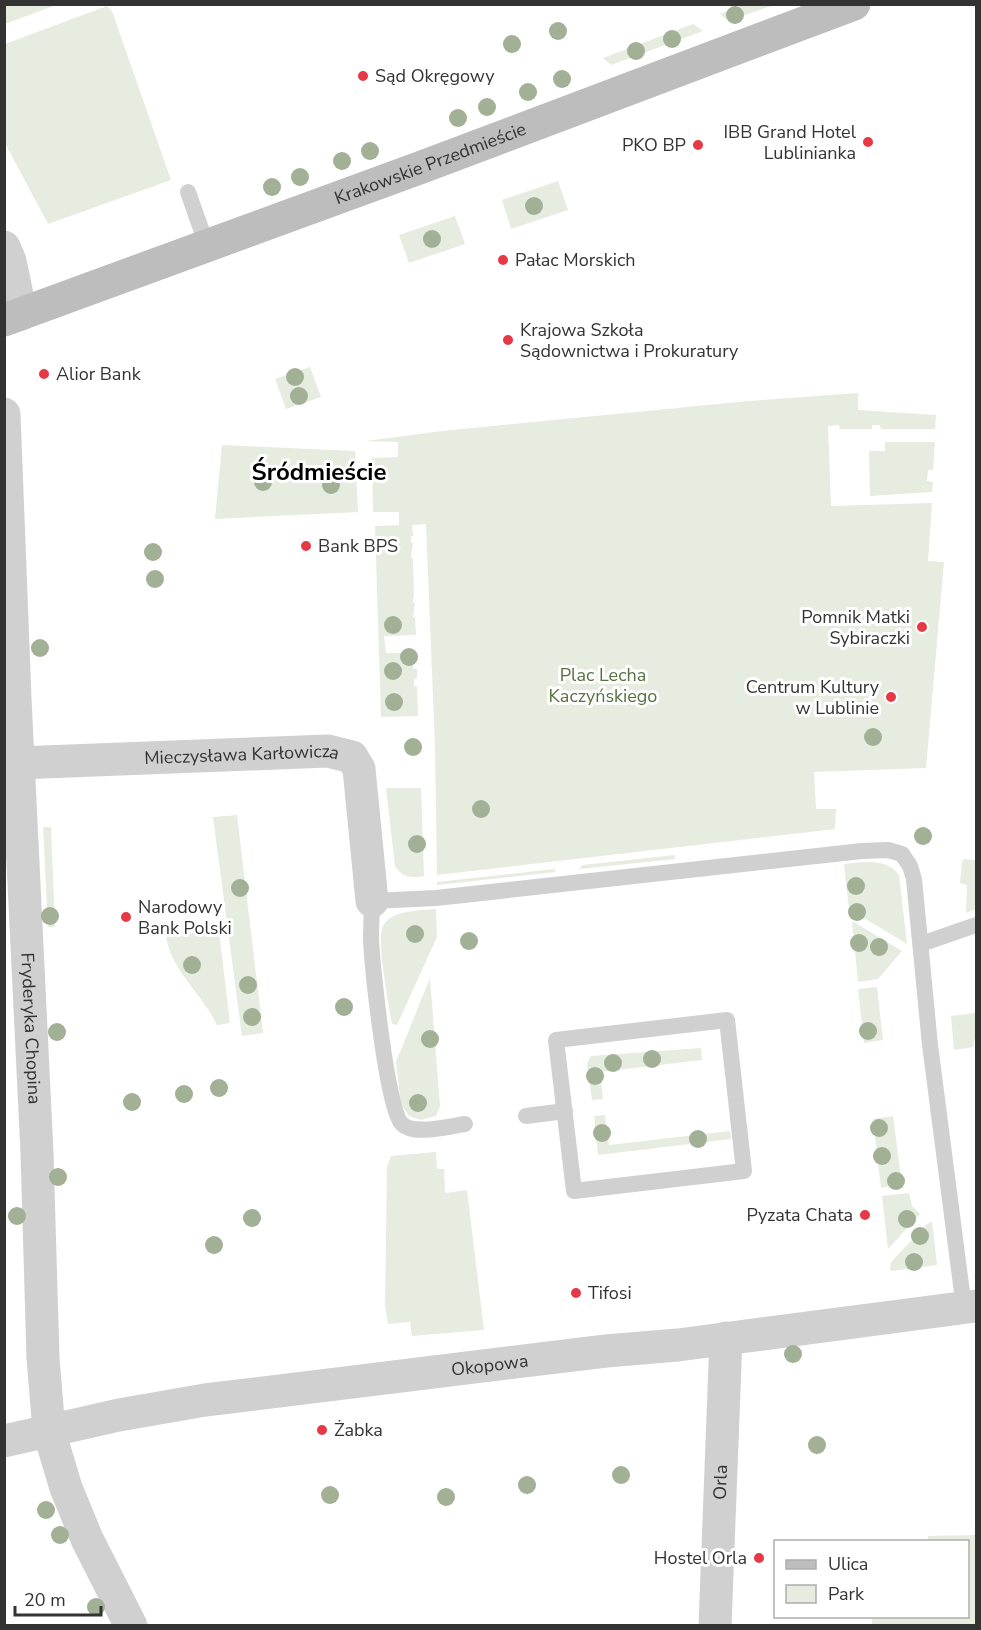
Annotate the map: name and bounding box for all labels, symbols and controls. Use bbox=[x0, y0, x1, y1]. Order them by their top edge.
place label: Sąd Okręgowy bbox=[375, 64, 495, 88]
marker: Sąd Okręgowy bbox=[356, 69, 370, 83]
street label: Krakowskie Przedmieście bbox=[331, 117, 529, 210]
place label: IBB Grand Hotel Lublinianka bbox=[723, 120, 857, 165]
place label: PKO BP bbox=[622, 133, 686, 157]
marker: IBB Grand Hotel Lublinianka bbox=[861, 135, 875, 149]
marker: PKO BP bbox=[691, 138, 705, 152]
place label: Pałac Morskich bbox=[515, 248, 635, 272]
marker: Pałac Morskich bbox=[496, 253, 510, 267]
place label: Krajowa Szkoła Sądownictwa i Prokuratury bbox=[520, 318, 739, 363]
marker: Krajowa Szkoła Sądownictwa i Prokuratury bbox=[501, 333, 515, 347]
place label: Alior Bank bbox=[56, 362, 142, 386]
marker: Alior Bank bbox=[37, 367, 51, 381]
district label: Śródmieście bbox=[252, 456, 386, 488]
place label: Bank BPS bbox=[318, 534, 398, 558]
marker: Bank BPS bbox=[299, 539, 313, 553]
place label: Pomnik Matki Sybiraczki bbox=[801, 605, 910, 650]
marker: Pomnik Matki Sybiraczki bbox=[915, 620, 929, 634]
park label: Plac Lecha Kaczyńskiego bbox=[549, 663, 657, 708]
place label: Centrum Kultury w Lublinie bbox=[746, 675, 880, 720]
marker: Centrum Kultury w Lublinie bbox=[884, 690, 898, 704]
street label: Mieczysława Karłowicza bbox=[144, 739, 342, 770]
place label: Narodowy Bank Polski bbox=[138, 895, 232, 940]
marker: Narodowy Bank Polski bbox=[119, 910, 133, 924]
street label: Fryderyka Chopina bbox=[15, 952, 47, 1105]
place label: Pyzata Chata bbox=[747, 1203, 853, 1227]
marker: Pyzata Chata bbox=[858, 1208, 872, 1222]
place label: Tifosi bbox=[588, 1281, 632, 1305]
marker: Tifosi bbox=[569, 1286, 583, 1300]
street label: Okopowa bbox=[450, 1349, 530, 1382]
place label: Żabka bbox=[334, 1418, 383, 1442]
marker: Żabka bbox=[315, 1423, 329, 1437]
street label: Orla bbox=[708, 1464, 733, 1500]
legend bbox=[774, 1540, 969, 1618]
place label: Hostel Orla bbox=[654, 1546, 747, 1570]
marker: Hostel Orla bbox=[752, 1551, 766, 1565]
text: Ulica bbox=[828, 1552, 868, 1576]
scale bar bbox=[15, 1579, 100, 1617]
text: Park bbox=[828, 1582, 865, 1606]
text: 20 m bbox=[24, 1588, 66, 1612]

